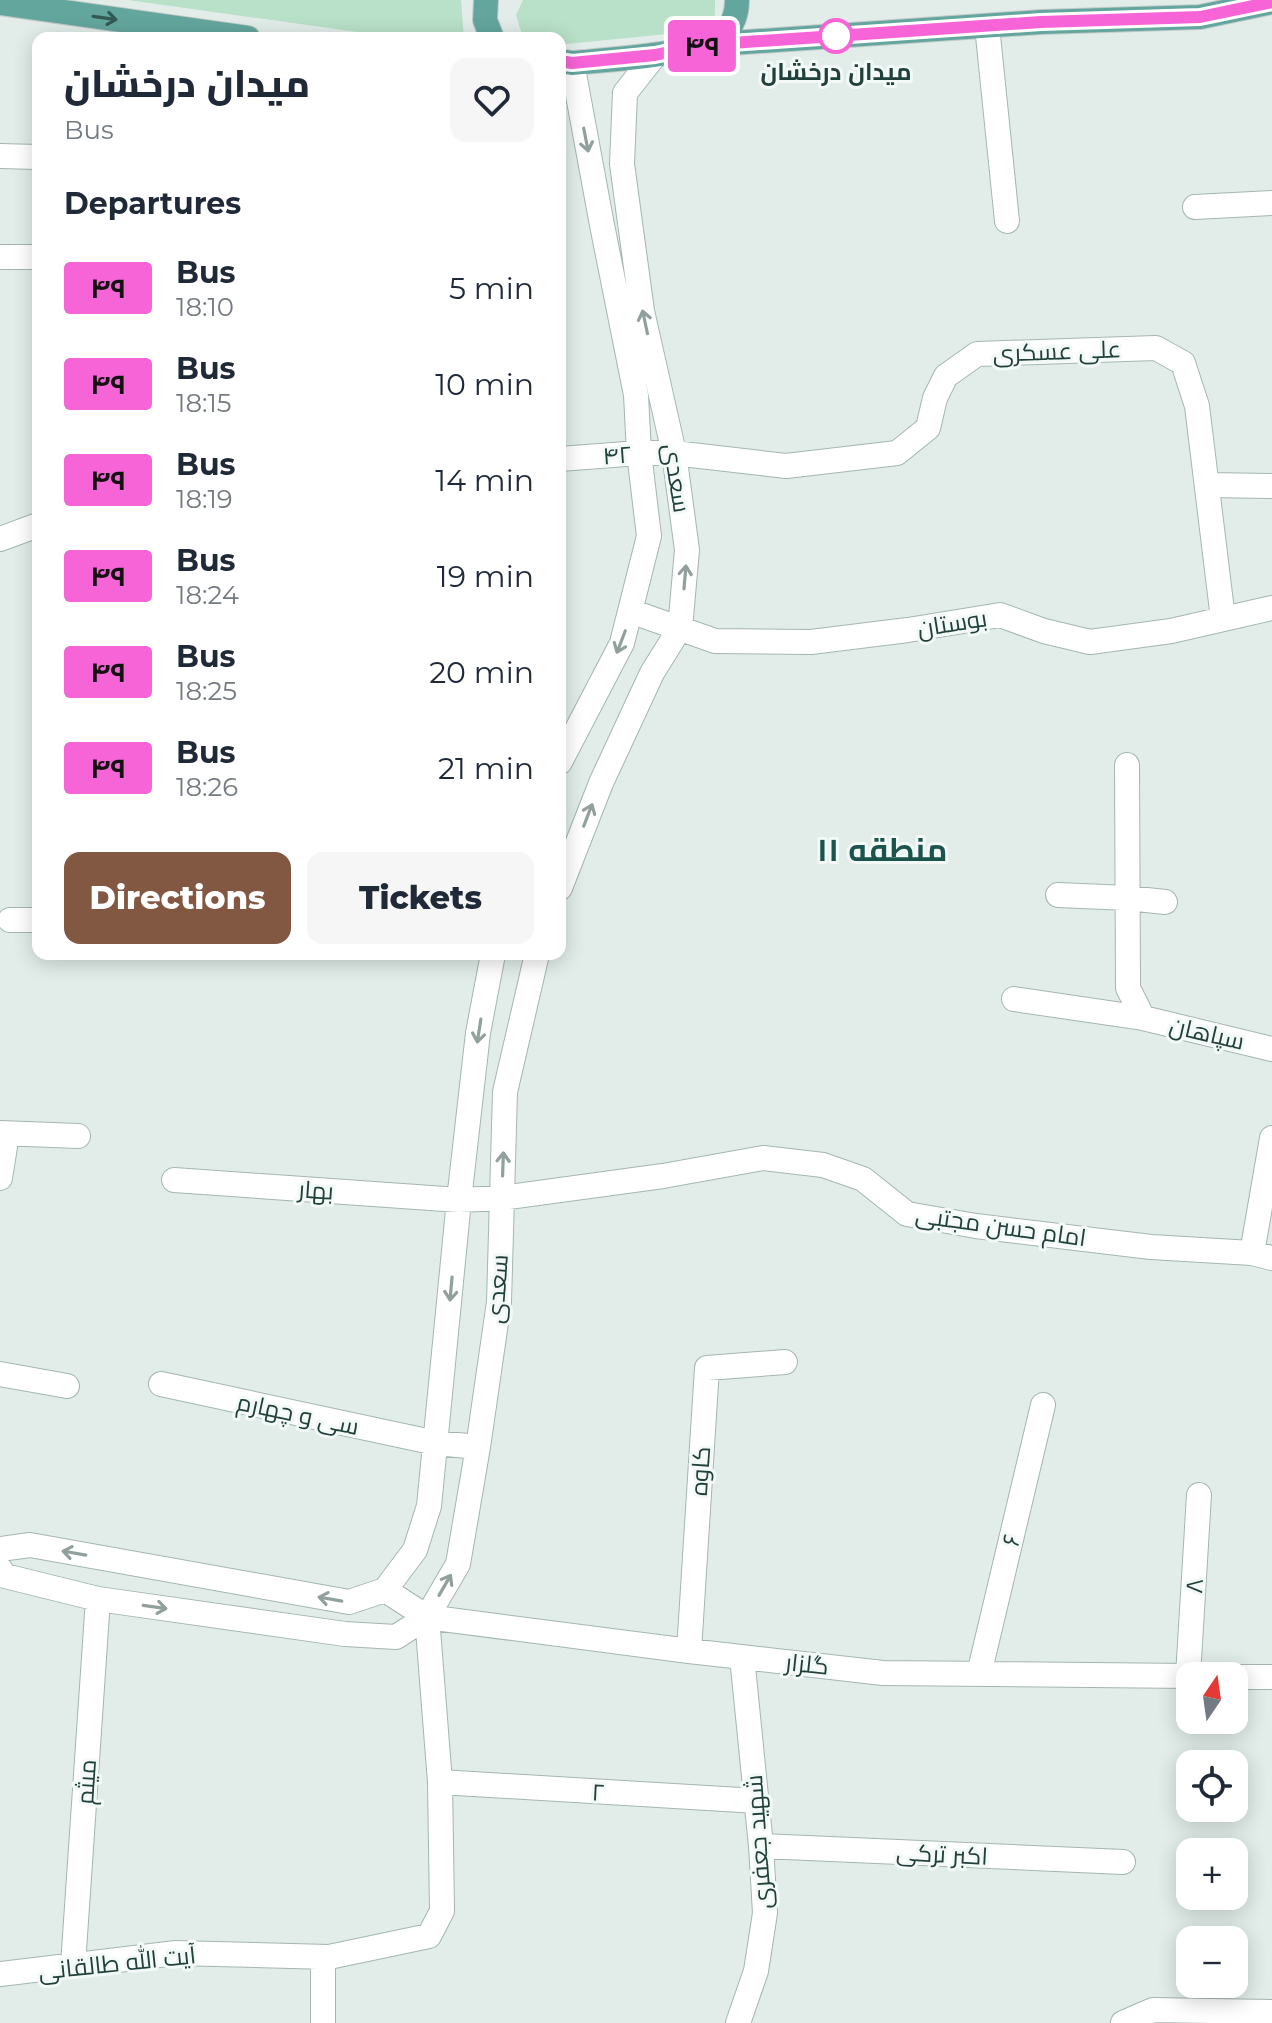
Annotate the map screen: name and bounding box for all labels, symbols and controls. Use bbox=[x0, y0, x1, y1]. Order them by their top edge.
one-way arrow bbox=[91, 10, 118, 25]
marker: میدان درخشان bbox=[819, 19, 853, 53]
line badge: ۴۹ bbox=[666, 20, 738, 72]
text: ۴۹ bbox=[684, 29, 720, 63]
place label: میدان درخشان bbox=[760, 57, 912, 86]
button: heart bbox=[450, 58, 534, 142]
text: میدان درخشان bbox=[64, 60, 310, 107]
text: Bus bbox=[64, 114, 114, 146]
one-way arrow bbox=[579, 127, 594, 152]
text: Departures bbox=[64, 185, 241, 222]
text: Bus bbox=[176, 254, 236, 291]
text: 5 min bbox=[449, 270, 534, 307]
text: ۴۹ bbox=[90, 271, 126, 305]
text: 18:10 bbox=[176, 291, 234, 323]
one-way arrow bbox=[637, 309, 652, 335]
street label: علی عسکری bbox=[992, 334, 1122, 368]
text: Bus bbox=[176, 350, 236, 387]
text: 10 min bbox=[435, 366, 534, 403]
text: ۴۹ bbox=[90, 367, 126, 401]
text: 18:15 bbox=[176, 387, 232, 419]
street label: ۴۲ bbox=[602, 440, 632, 470]
street label: سعدی bbox=[657, 441, 697, 515]
text: Bus bbox=[176, 446, 236, 483]
text: 14 min bbox=[435, 462, 534, 499]
text: ۴۹ bbox=[90, 463, 126, 497]
text: 18:19 bbox=[176, 483, 233, 515]
text: Bus bbox=[176, 542, 236, 579]
text: 19 min bbox=[437, 558, 534, 595]
text: ۴۹ bbox=[90, 559, 126, 593]
one-way arrow bbox=[678, 564, 693, 591]
text: 18:24 bbox=[176, 579, 239, 611]
street label: بوستان bbox=[915, 603, 989, 643]
one-way arrow bbox=[613, 629, 627, 654]
text: Bus bbox=[176, 638, 236, 675]
text: 20 min bbox=[429, 654, 534, 691]
text: ۴۹ bbox=[90, 655, 126, 689]
text: 18:25 bbox=[176, 675, 237, 707]
text: Bus bbox=[176, 734, 236, 771]
text: 21 min bbox=[438, 750, 534, 787]
text: ۴۹ bbox=[90, 751, 126, 785]
text: 18:26 bbox=[176, 771, 238, 803]
one-way arrow bbox=[582, 804, 596, 828]
district label: منطقه ۱۱ bbox=[817, 830, 947, 869]
button: Directions bbox=[64, 852, 291, 944]
button: Tickets bbox=[307, 852, 534, 944]
street label: سپاهان bbox=[1166, 1010, 1247, 1057]
one-way arrow bbox=[470, 1017, 485, 1043]
one-way arrow bbox=[496, 1151, 511, 1178]
street label: بهار bbox=[295, 1174, 335, 1206]
street label: امام حسن مجتبی bbox=[914, 1200, 1088, 1254]
street label: سعدی bbox=[480, 1253, 514, 1325]
one-way arrow bbox=[443, 1275, 458, 1302]
street label: سی و چهارم bbox=[234, 1387, 362, 1443]
street label: کاوه bbox=[684, 1445, 716, 1497]
street label: ۶ bbox=[996, 1531, 1026, 1549]
one-way arrow bbox=[61, 1545, 87, 1560]
one-way arrow bbox=[437, 1574, 453, 1597]
street label: ۸ bbox=[1179, 1577, 1209, 1594]
one-way arrow bbox=[317, 1591, 343, 1606]
one-way arrow bbox=[142, 1600, 167, 1615]
street label: گلزار bbox=[782, 1647, 830, 1681]
north arrow bbox=[1176, 1662, 1248, 1734]
map controls bbox=[1176, 1662, 1248, 1998]
button: locate bbox=[1176, 1750, 1248, 1822]
street label: میثم bbox=[70, 1758, 104, 1806]
street label: شهید جعفری bbox=[739, 1774, 777, 1910]
street label: ۲ bbox=[591, 1777, 605, 1807]
street label: اکبر ترکی bbox=[895, 1837, 989, 1871]
button: + bbox=[1176, 1838, 1248, 1910]
button: − bbox=[1176, 1926, 1248, 1998]
street label: آیت الله طالقانی bbox=[37, 1939, 198, 1986]

